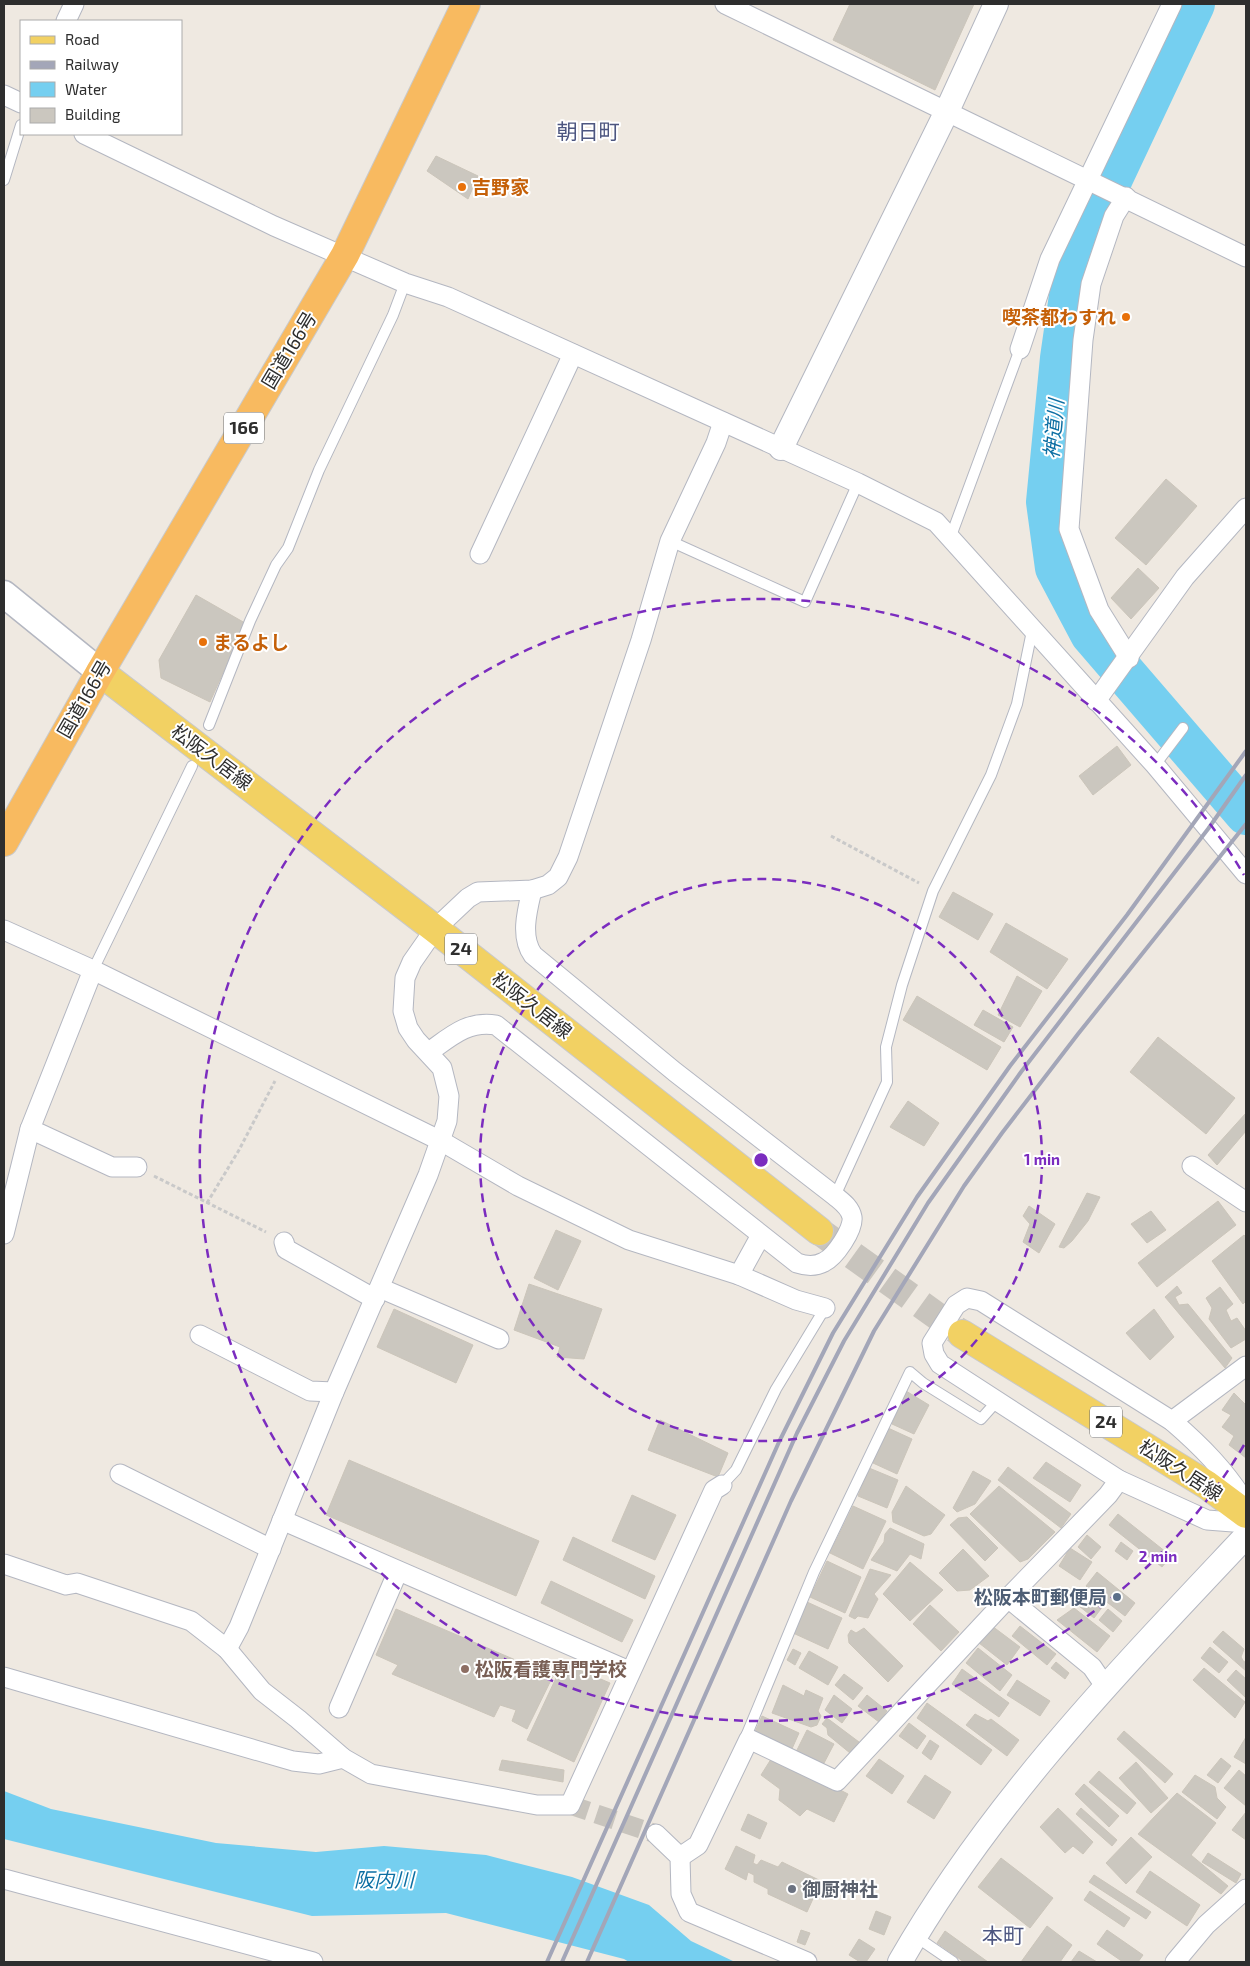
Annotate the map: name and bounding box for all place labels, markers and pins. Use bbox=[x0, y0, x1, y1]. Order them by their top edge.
place label: 吉野家 bbox=[472, 175, 529, 198]
marker: 吉野家 bbox=[456, 181, 468, 193]
place label: 喫茶都わすれ bbox=[1002, 305, 1116, 328]
marker: 喫茶都わすれ bbox=[1120, 311, 1132, 323]
place label: まるよし bbox=[213, 630, 289, 653]
marker: まるよし bbox=[197, 636, 209, 648]
centre of rings bbox=[752, 1151, 770, 1169]
place label: 松阪本町郵便局 bbox=[974, 1585, 1107, 1608]
marker: 松阪本町郵便局 bbox=[1111, 1591, 1123, 1603]
place label: 松阪看護専門学校 bbox=[475, 1657, 627, 1680]
marker: 松阪看護専門学校 bbox=[459, 1663, 471, 1675]
place label: 御厨神社 bbox=[802, 1877, 878, 1900]
marker: 御厨神社 bbox=[786, 1883, 798, 1895]

